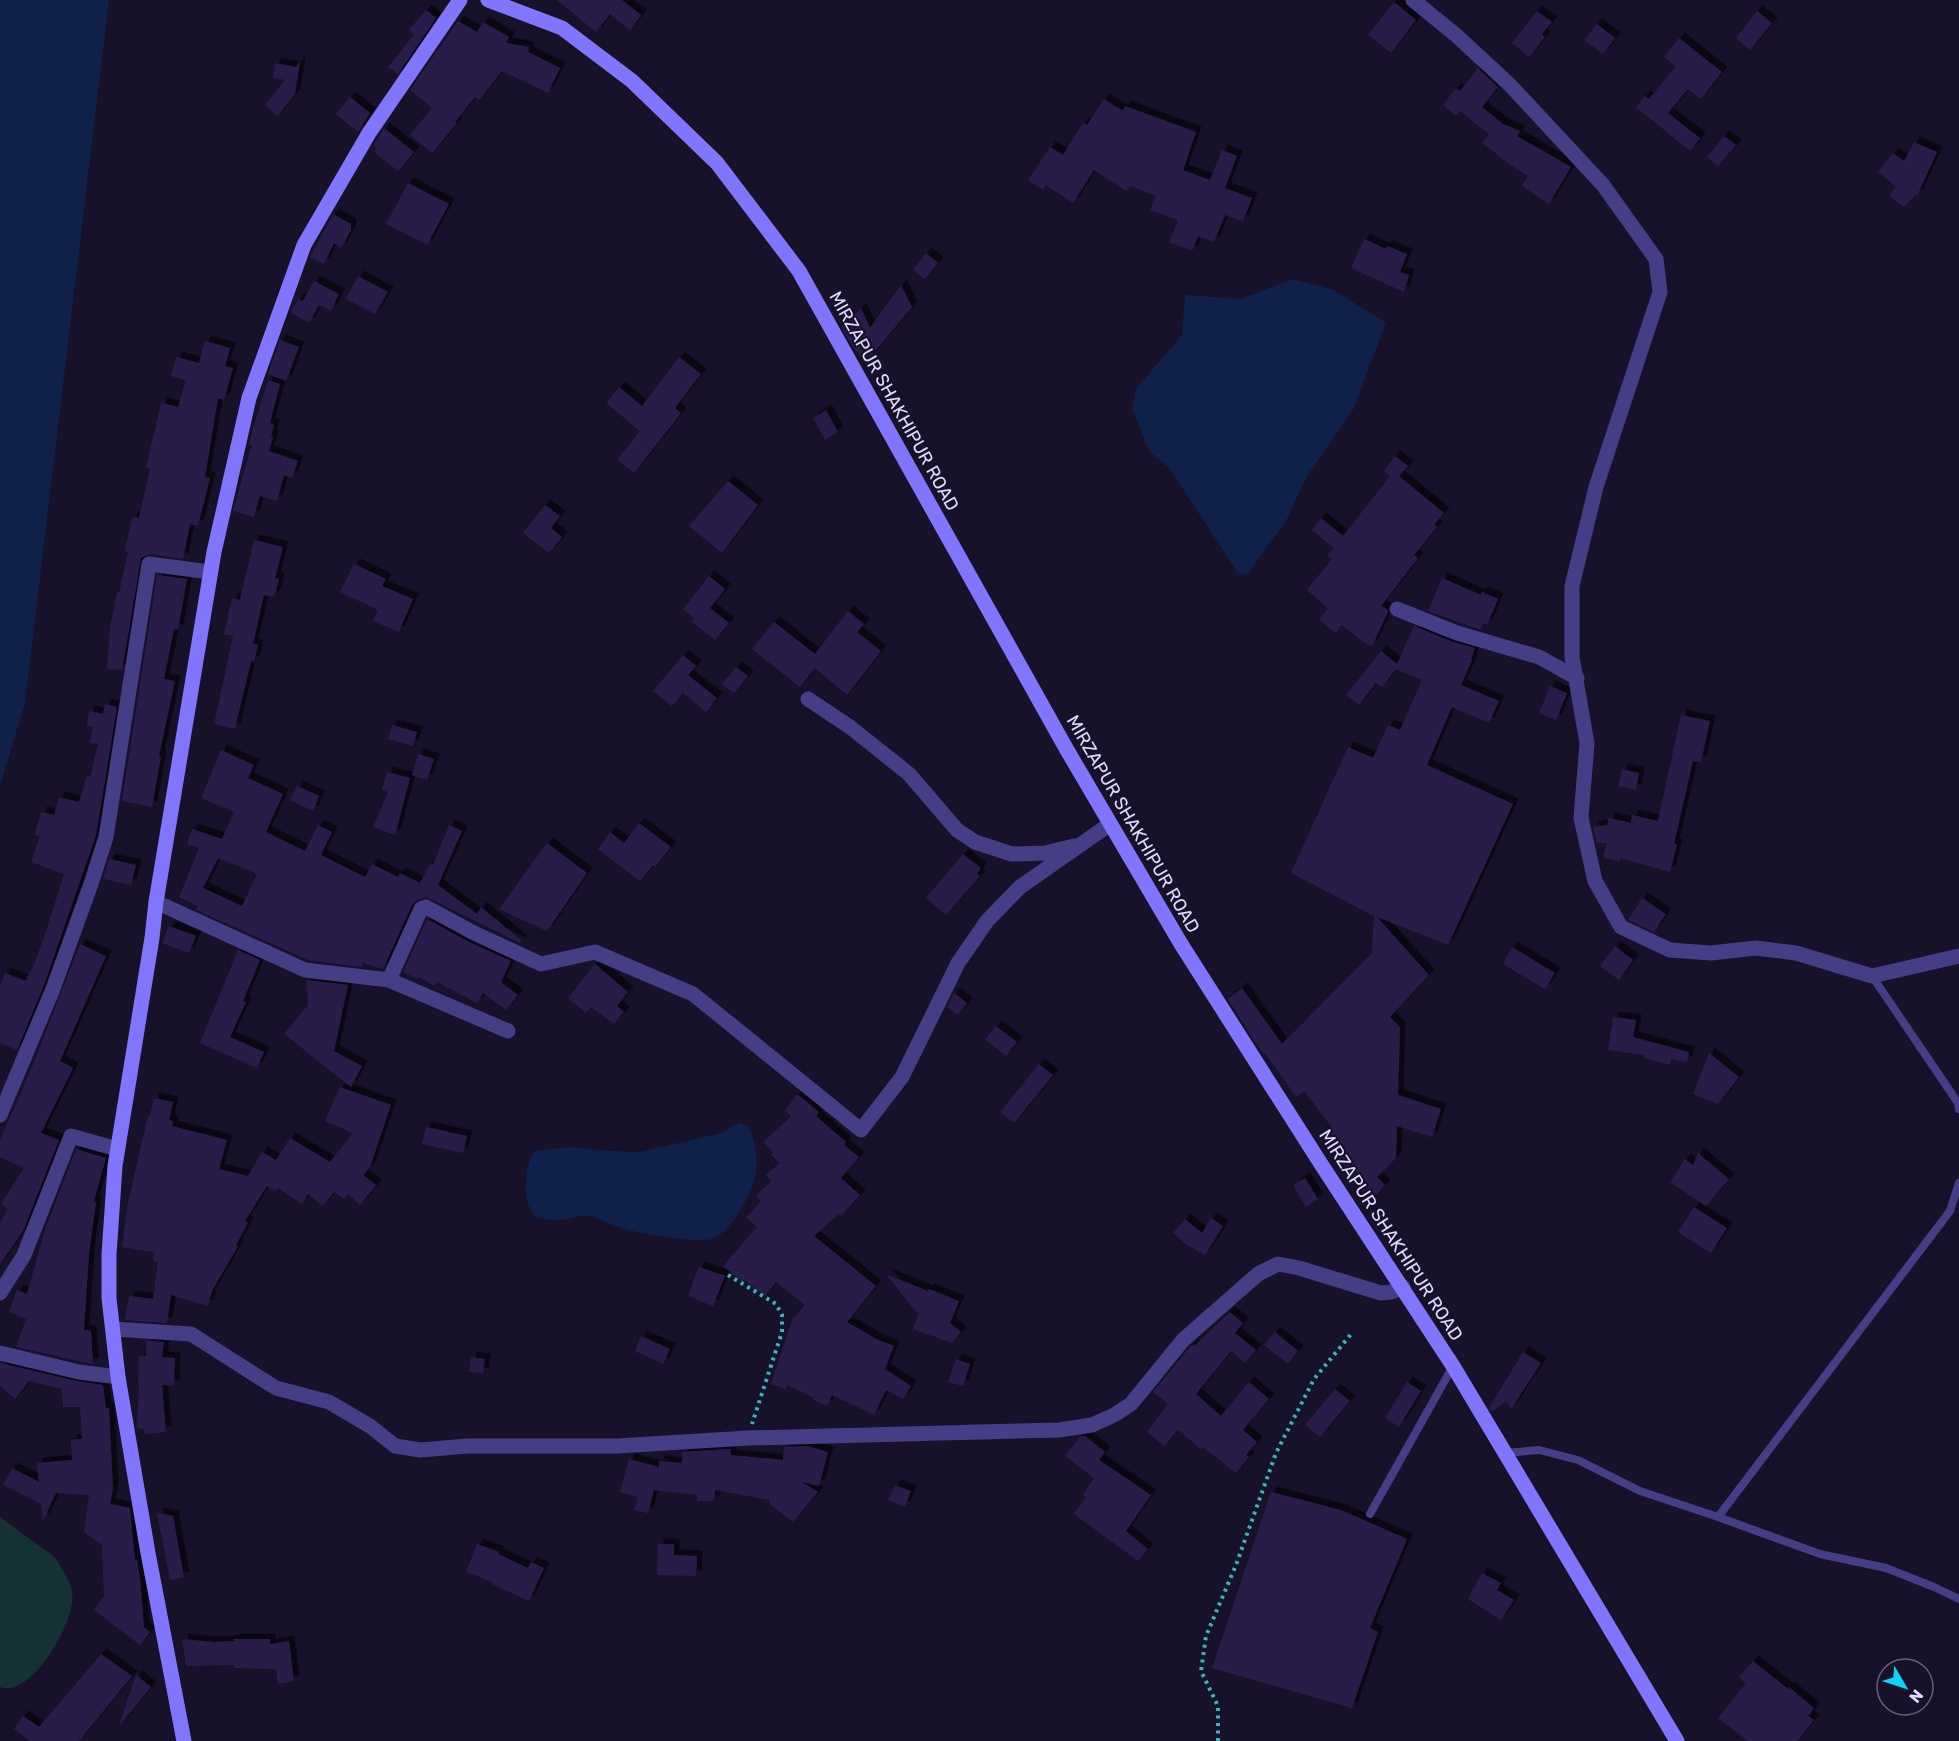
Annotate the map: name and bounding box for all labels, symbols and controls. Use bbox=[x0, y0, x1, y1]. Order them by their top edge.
street label: MIRZAPUR SHAKHIPUR ROAD bbox=[824, 287, 964, 515]
street label: MIRZAPUR SHAKHIPUR ROAD bbox=[1062, 711, 1204, 937]
street label: MIRZAPUR SHAKHIPUR ROAD bbox=[1314, 1125, 1468, 1345]
north arrow bbox=[1875, 1657, 1935, 1717]
text: N bbox=[1905, 1686, 1927, 1707]

